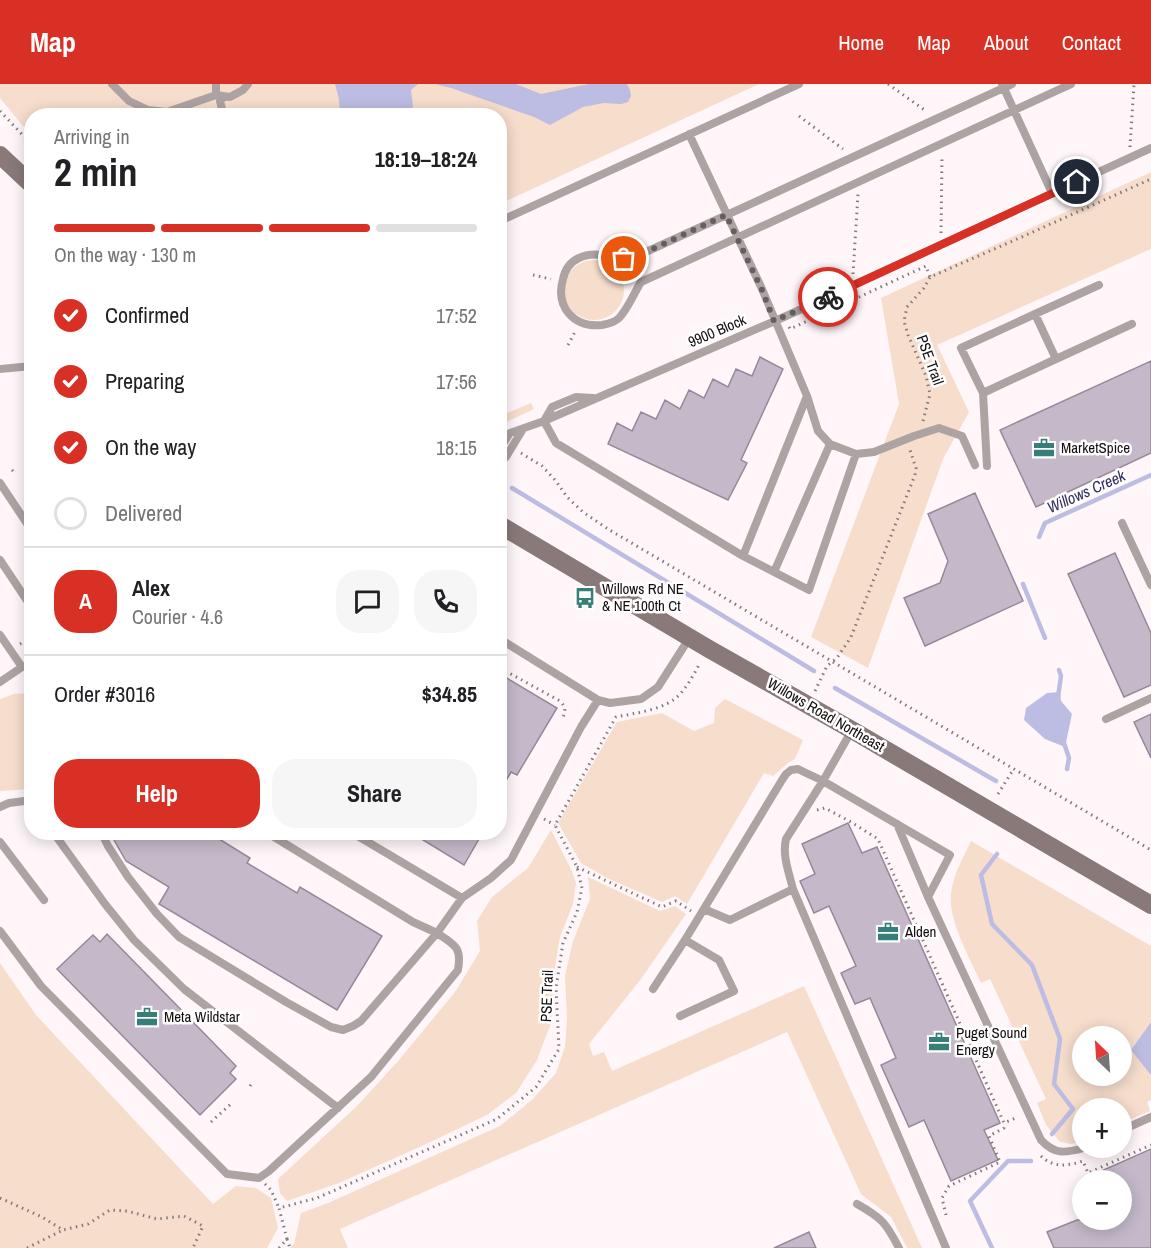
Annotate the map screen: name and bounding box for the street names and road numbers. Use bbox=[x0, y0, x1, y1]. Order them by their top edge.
street label: 9900 Block bbox=[685, 309, 750, 352]
street label: PSE Trail bbox=[912, 332, 949, 388]
street label: Willows Road Northeast bbox=[764, 672, 889, 757]
street label: PSE Trail bbox=[535, 970, 558, 1022]

